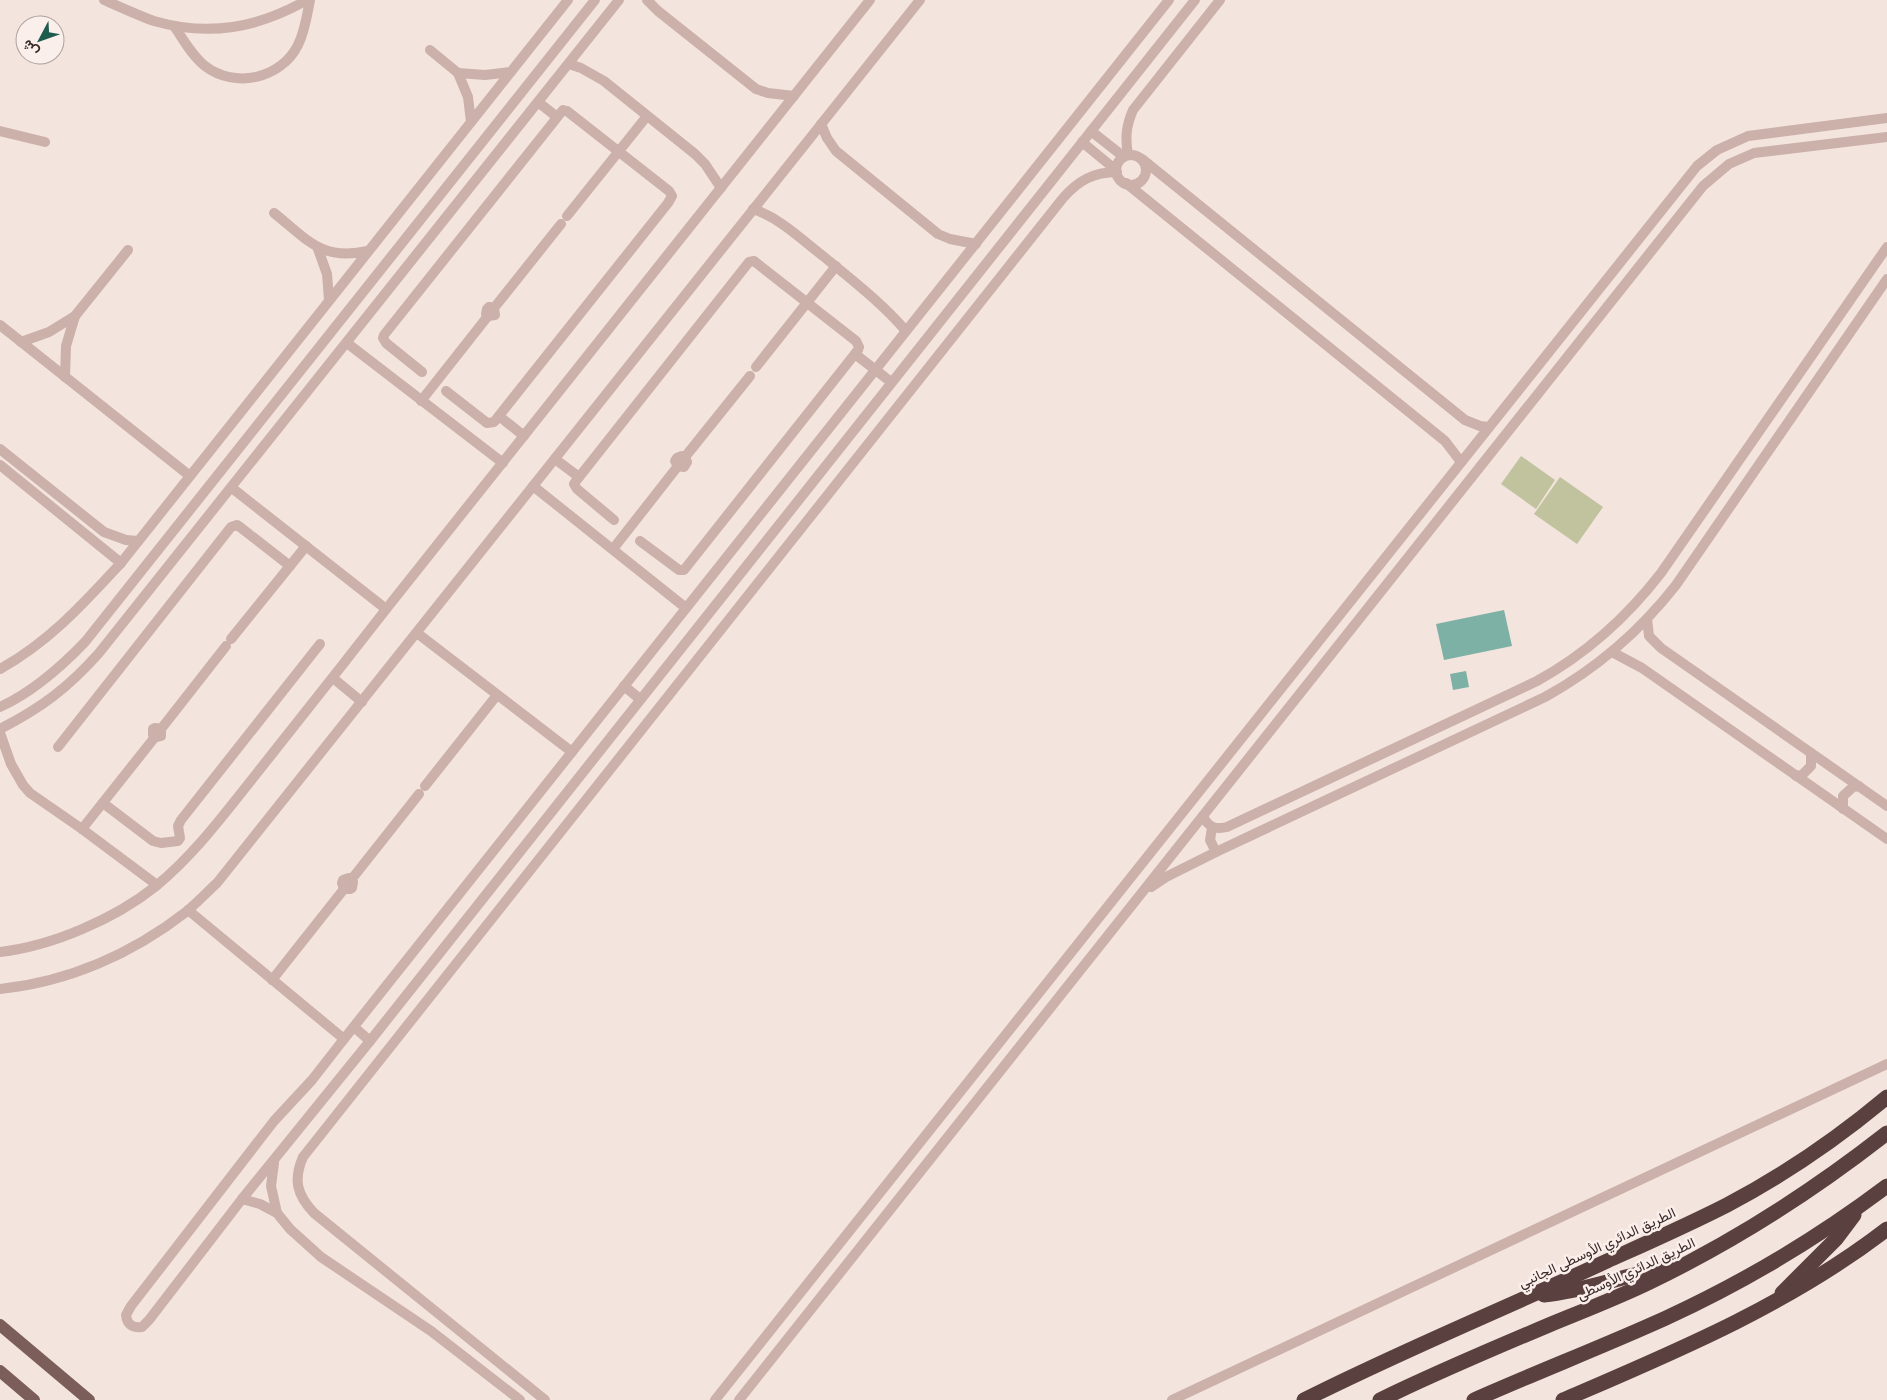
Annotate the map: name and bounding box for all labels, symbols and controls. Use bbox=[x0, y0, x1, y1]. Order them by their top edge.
north arrow bbox=[15, 15, 65, 65]
text: ش bbox=[19, 36, 43, 60]
street label: الطريق الدائري الأوسطى الجانبي bbox=[1516, 1204, 1678, 1292]
street label: الطريق الدائري الأوسطى bbox=[1574, 1234, 1698, 1304]

